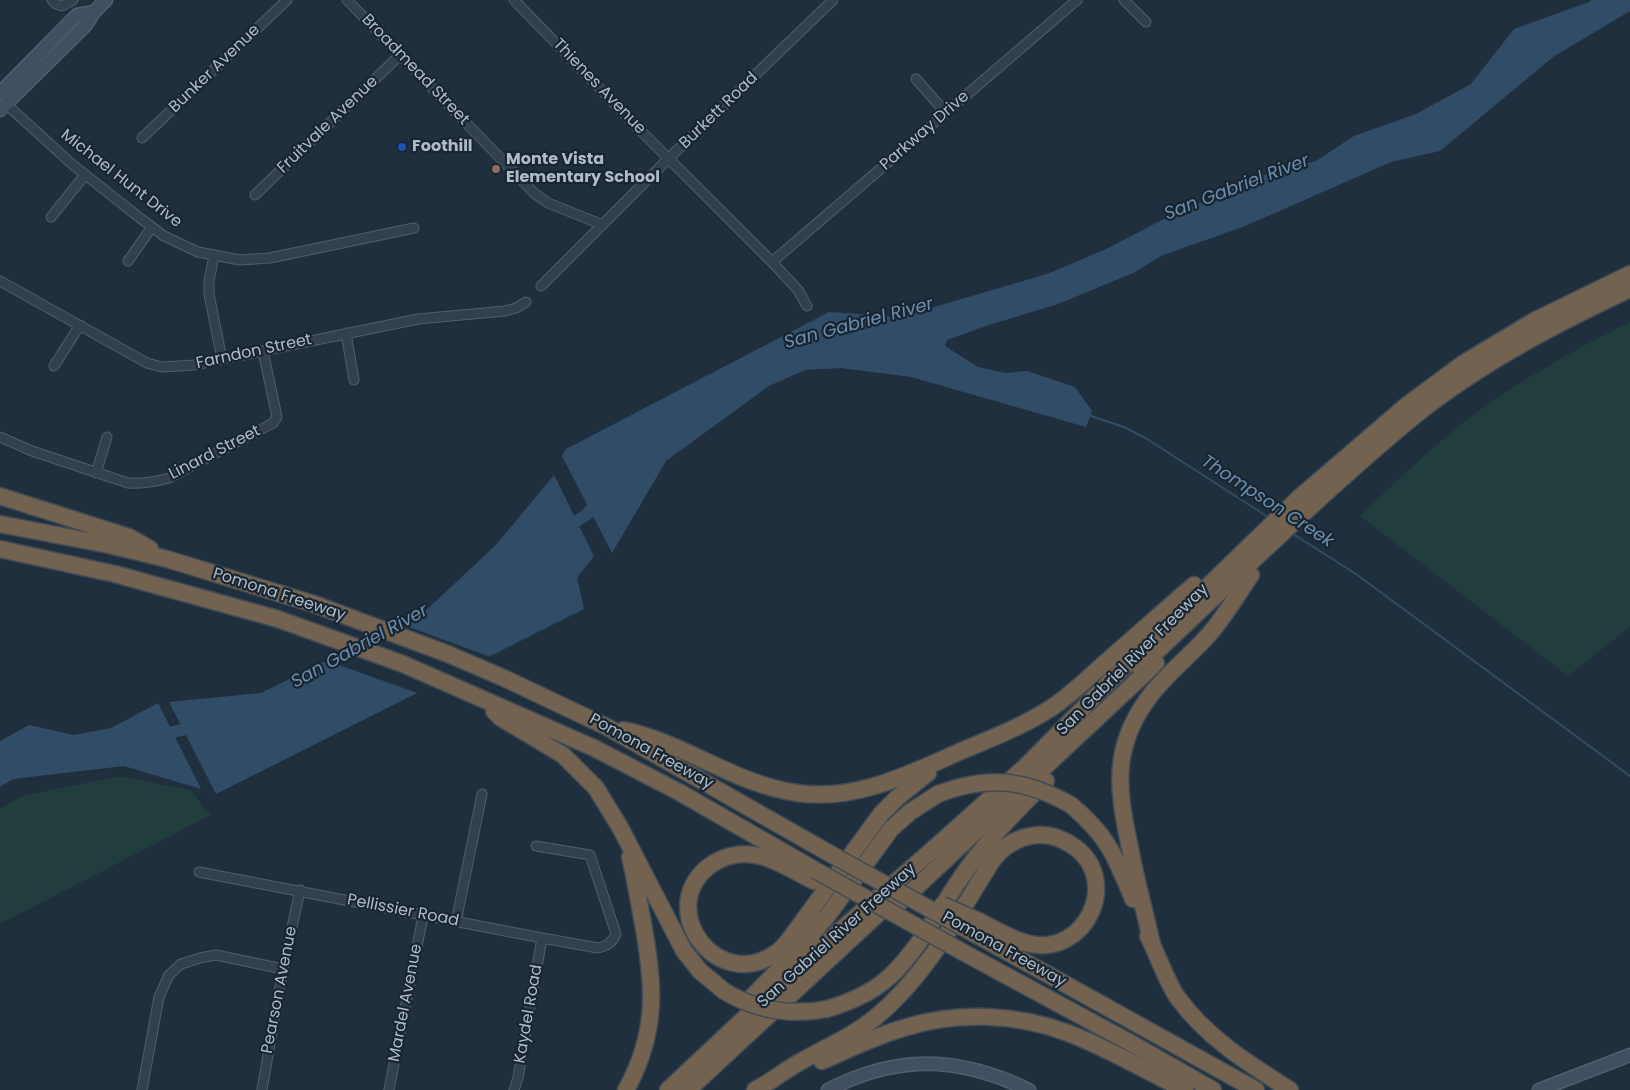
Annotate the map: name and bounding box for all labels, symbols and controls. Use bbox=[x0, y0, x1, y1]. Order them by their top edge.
street label: Broadmead Street bbox=[357, 11, 473, 129]
street label: Bunker Avenue bbox=[166, 21, 264, 117]
street label: Thienes Avenue bbox=[548, 35, 650, 139]
street label: Burkett Road bbox=[676, 69, 762, 153]
street label: Fruitvale Avenue bbox=[274, 72, 382, 178]
street label: Parkway Drive bbox=[877, 87, 973, 175]
street label: Michael Hunt Drive bbox=[57, 126, 185, 232]
place label: Foothill bbox=[412, 137, 473, 157]
marker: Foothill bbox=[396, 141, 408, 153]
place label: Monte Vista Elementary School bbox=[506, 150, 660, 188]
water label: San Gabriel River bbox=[1162, 150, 1312, 226]
marker: Monte Vista Elementary School bbox=[490, 163, 502, 175]
water label: San Gabriel River bbox=[782, 294, 936, 354]
street label: Farndon Street bbox=[195, 330, 313, 374]
street label: Linard Street bbox=[166, 422, 264, 484]
water label: Thompson Creek bbox=[1197, 451, 1337, 553]
street label: Pomona Freeway bbox=[210, 564, 348, 626]
street label: San Gabriel River Freeway bbox=[1053, 580, 1213, 740]
water label: San Gabriel River bbox=[288, 600, 432, 694]
street label: Pomona Freeway bbox=[586, 710, 716, 794]
street label: San Gabriel River Freeway bbox=[754, 860, 920, 1012]
street label: Pellissier Road bbox=[346, 891, 460, 931]
street label: Pomona Freeway bbox=[939, 908, 1069, 992]
street label: Pearson Avenue bbox=[258, 925, 302, 1055]
street label: Mardel Avenue bbox=[385, 942, 427, 1064]
street label: Kaydel Road bbox=[511, 963, 547, 1065]

